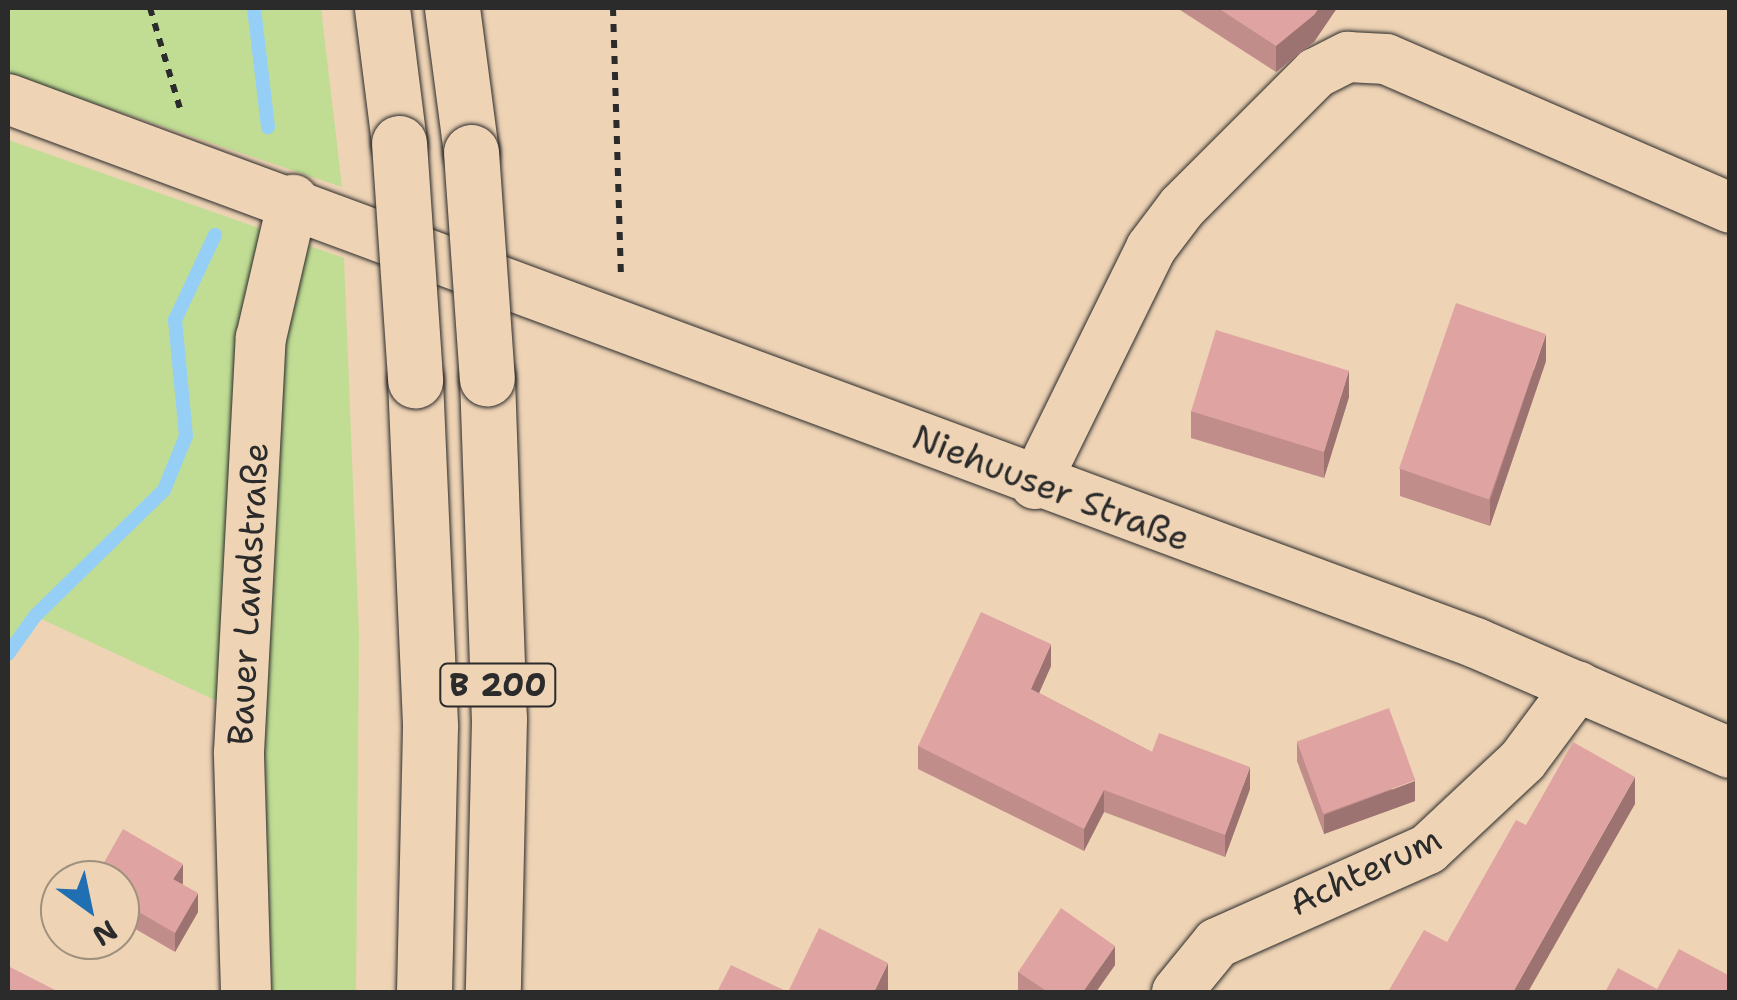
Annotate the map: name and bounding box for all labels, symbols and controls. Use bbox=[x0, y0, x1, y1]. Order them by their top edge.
street label: Niehuuser Straße bbox=[906, 416, 1196, 560]
street label: Bauer Landstraße bbox=[219, 441, 277, 747]
road number: B 200 bbox=[438, 658, 558, 712]
street label: Achterum bbox=[1282, 818, 1448, 924]
north arrow bbox=[40, 860, 140, 960]
text: N bbox=[86, 912, 125, 955]

